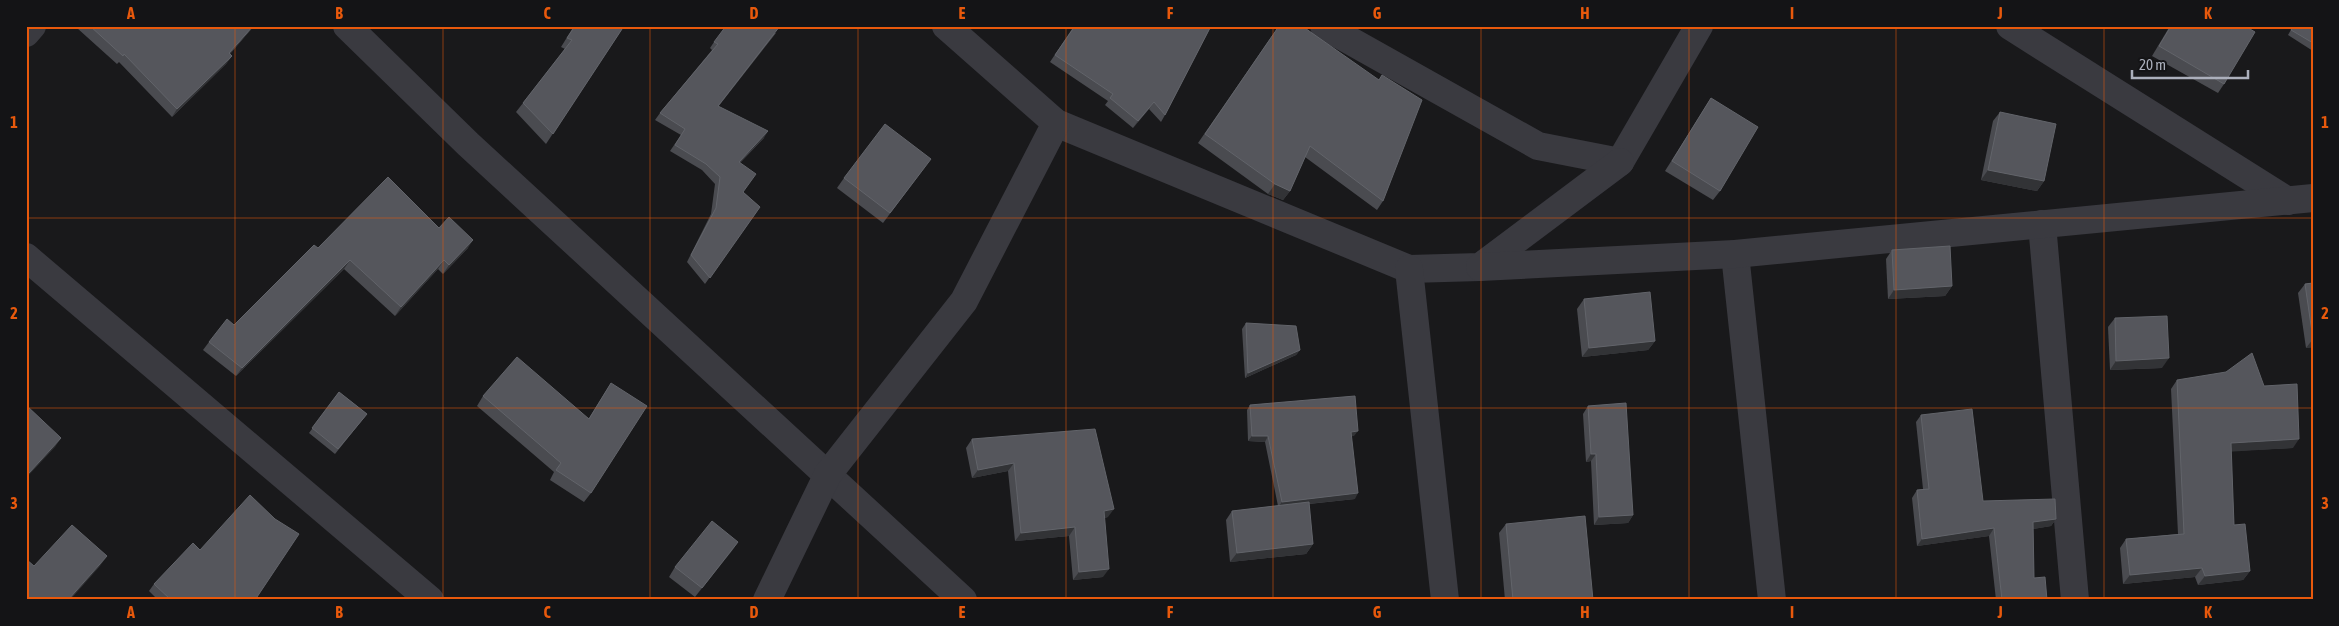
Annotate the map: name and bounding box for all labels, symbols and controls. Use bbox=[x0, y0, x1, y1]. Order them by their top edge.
text: A bbox=[126, 4, 135, 22]
text: B bbox=[335, 4, 343, 22]
text: C bbox=[543, 4, 551, 22]
text: D bbox=[750, 4, 759, 22]
text: E bbox=[959, 4, 966, 22]
text: F bbox=[1167, 4, 1174, 22]
text: G bbox=[1373, 4, 1382, 22]
text: H bbox=[1580, 4, 1590, 22]
text: I bbox=[1790, 4, 1794, 22]
text: J bbox=[1996, 4, 2003, 22]
text: K bbox=[2204, 4, 2212, 22]
scale bar bbox=[2132, 48, 2248, 80]
text: 20 m bbox=[2139, 56, 2166, 73]
text: 1 bbox=[10, 113, 18, 131]
text: 1 bbox=[2321, 113, 2329, 131]
text: 2 bbox=[10, 304, 18, 322]
text: 2 bbox=[2321, 304, 2329, 322]
text: 3 bbox=[10, 494, 18, 512]
text: 3 bbox=[2321, 494, 2329, 512]
text: A bbox=[126, 603, 135, 621]
text: B bbox=[335, 603, 343, 621]
text: C bbox=[543, 603, 551, 621]
text: D bbox=[750, 603, 759, 621]
text: E bbox=[959, 603, 966, 621]
text: F bbox=[1167, 603, 1174, 621]
text: G bbox=[1373, 603, 1382, 621]
text: H bbox=[1580, 603, 1590, 621]
text: I bbox=[1790, 603, 1794, 621]
text: J bbox=[1996, 603, 2003, 621]
text: K bbox=[2204, 603, 2212, 621]

